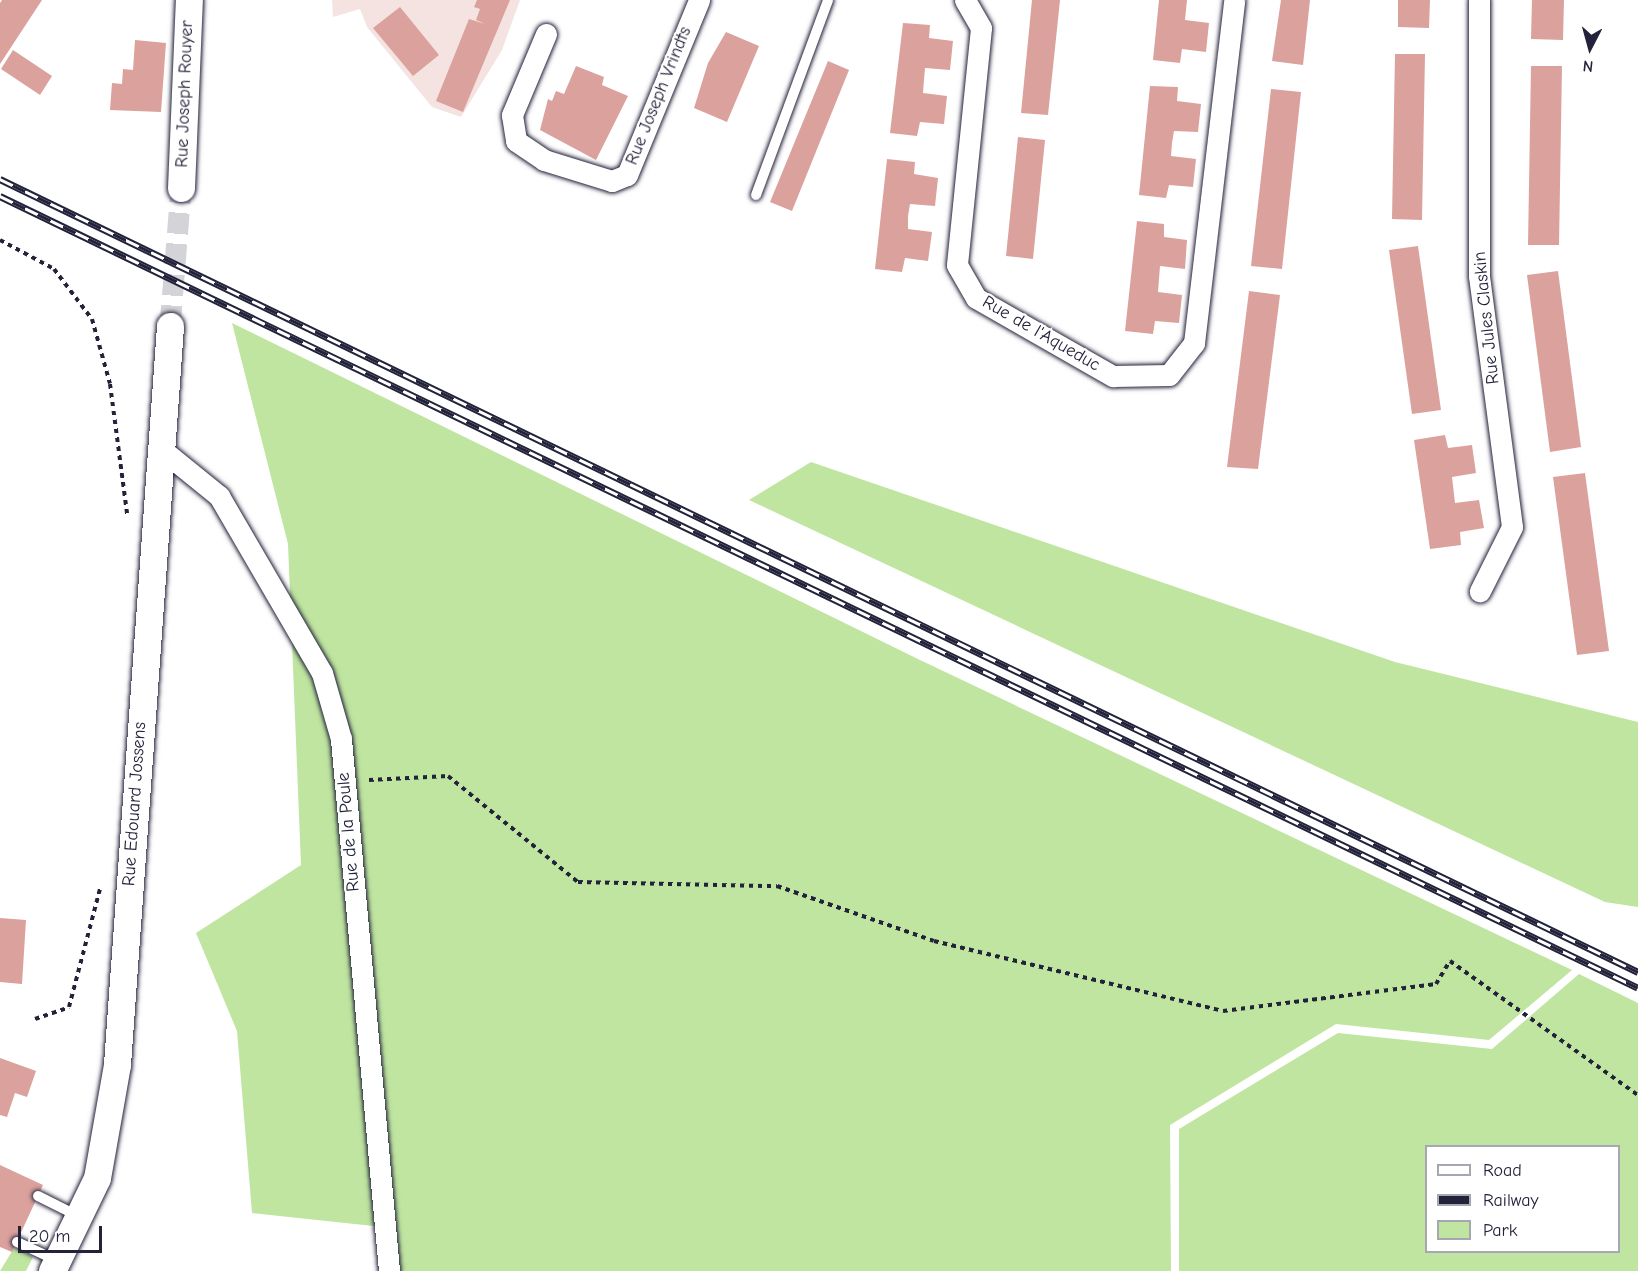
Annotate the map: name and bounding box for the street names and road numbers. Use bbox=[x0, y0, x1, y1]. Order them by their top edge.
street label: Rue Joseph Rouyer bbox=[172, 20, 198, 168]
street label: Rue Joseph Vrindts bbox=[621, 24, 697, 168]
street label: Rue Jules Claskin bbox=[1469, 251, 1505, 385]
street label: Rue de l'Aqueduc bbox=[978, 292, 1104, 376]
street label: Rue Edouard Jossens bbox=[118, 721, 152, 887]
street label: Rue de la Poule bbox=[333, 771, 365, 893]

